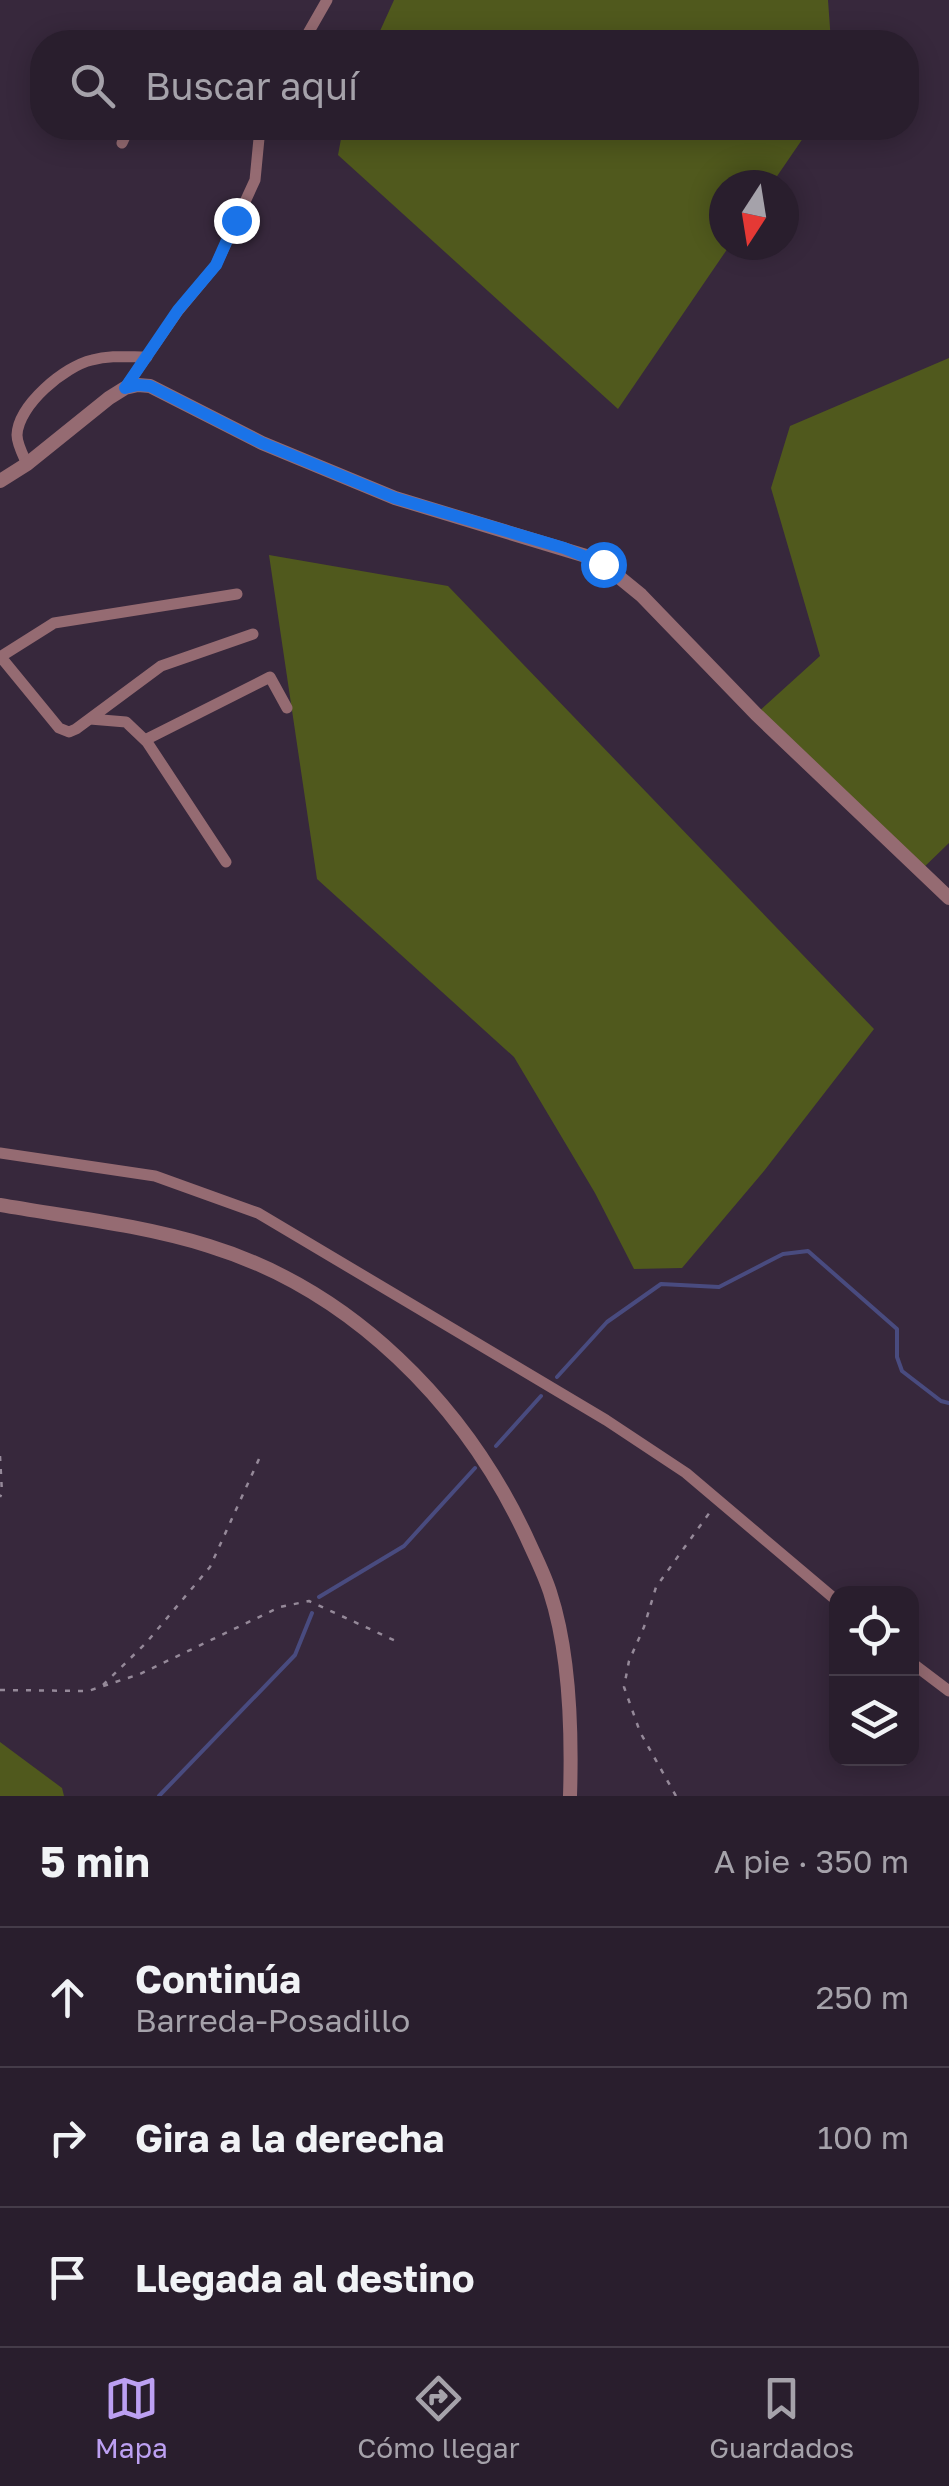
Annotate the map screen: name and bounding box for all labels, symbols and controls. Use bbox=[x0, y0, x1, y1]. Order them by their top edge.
search box bbox=[30, 30, 919, 140]
icon: search bbox=[65, 58, 120, 113]
text: Buscar aquí bbox=[145, 63, 358, 108]
north arrow bbox=[709, 170, 799, 260]
route end bbox=[214, 198, 260, 244]
route start bbox=[581, 542, 627, 588]
map controls bbox=[829, 1586, 919, 1766]
button: locate bbox=[829, 1586, 919, 1676]
button: layers bbox=[829, 1676, 919, 1766]
text: 5 min bbox=[40, 1836, 150, 1886]
text: A pie · 350 m bbox=[714, 1842, 909, 1880]
text: Continúa bbox=[135, 1956, 301, 2001]
icon: ahead bbox=[40, 1970, 95, 2025]
text: 250 m bbox=[816, 1978, 909, 2016]
text: Barreda-Posadillo bbox=[135, 2001, 410, 2039]
icon: right bbox=[40, 2110, 95, 2165]
text: Gira a la derecha bbox=[135, 2115, 444, 2160]
text: 100 m bbox=[817, 2118, 909, 2156]
icon: arrive bbox=[40, 2250, 95, 2305]
text: Llegada al destino bbox=[135, 2255, 475, 2300]
tab: Mapa bbox=[95, 2371, 168, 2464]
tab: Cómo llegar bbox=[357, 2371, 520, 2464]
tab: Guardados bbox=[709, 2371, 854, 2464]

